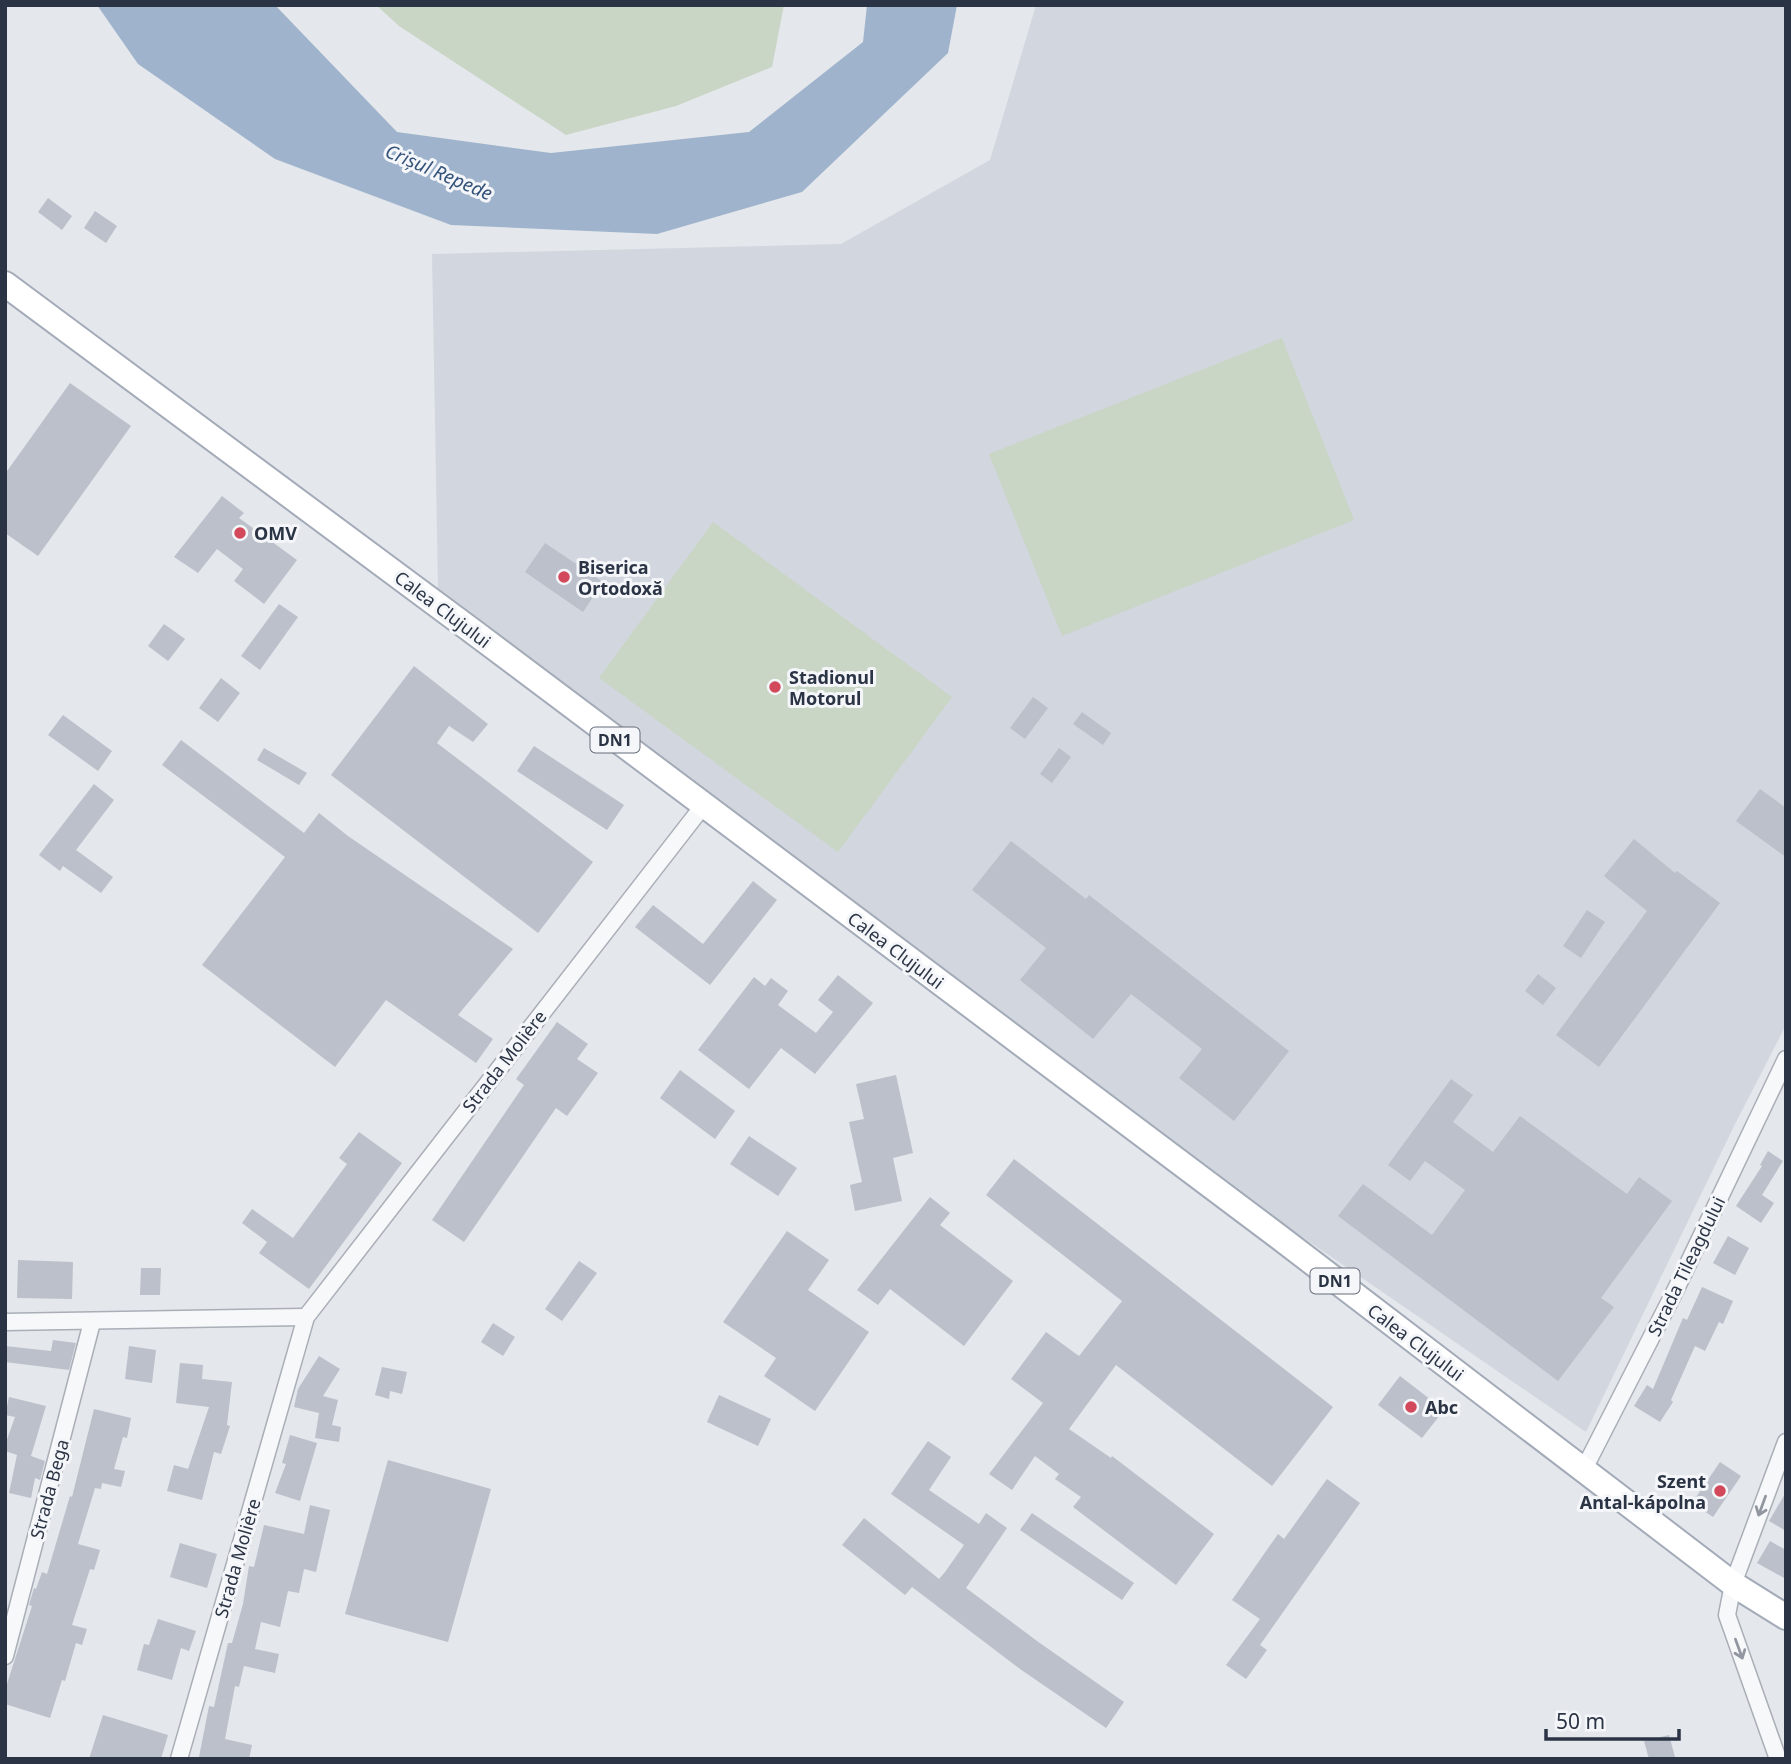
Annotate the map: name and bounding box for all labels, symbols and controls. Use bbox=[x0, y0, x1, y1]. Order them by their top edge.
water label: Crișul Repede bbox=[381, 138, 497, 206]
place label: OMV bbox=[254, 521, 297, 545]
marker: OMV bbox=[232, 525, 248, 541]
place label: Biserica Ortodoxă bbox=[578, 555, 663, 600]
street label: Calea Clujului bbox=[390, 565, 496, 653]
marker: Biserica Ortodoxă bbox=[556, 569, 572, 585]
place label: Stadionul Motorul bbox=[789, 665, 874, 710]
marker: Stadionul Motorul bbox=[767, 679, 783, 695]
road number: DN1 bbox=[590, 727, 640, 752]
street label: Calea Clujului bbox=[843, 906, 949, 994]
street label: Strada Molière bbox=[457, 1005, 551, 1117]
street label: Strada Tileagdului bbox=[1642, 1192, 1730, 1340]
road number: DN1 bbox=[1310, 1268, 1360, 1294]
street label: Calea Clujului bbox=[1363, 1298, 1469, 1386]
place label: Abc bbox=[1425, 1395, 1458, 1419]
marker: Abc bbox=[1403, 1399, 1419, 1415]
street label: Strada Bega bbox=[24, 1436, 74, 1542]
place label: Szent Antal-kápolna bbox=[1580, 1469, 1706, 1514]
marker: Szent Antal-kápolna bbox=[1712, 1483, 1728, 1499]
street label: Strada Molière bbox=[208, 1495, 266, 1621]
one-way arrow bbox=[1755, 1495, 1767, 1516]
one-way arrow bbox=[1734, 1638, 1746, 1660]
scale bar bbox=[1546, 1698, 1679, 1742]
text: 50 m bbox=[1556, 1707, 1605, 1735]

